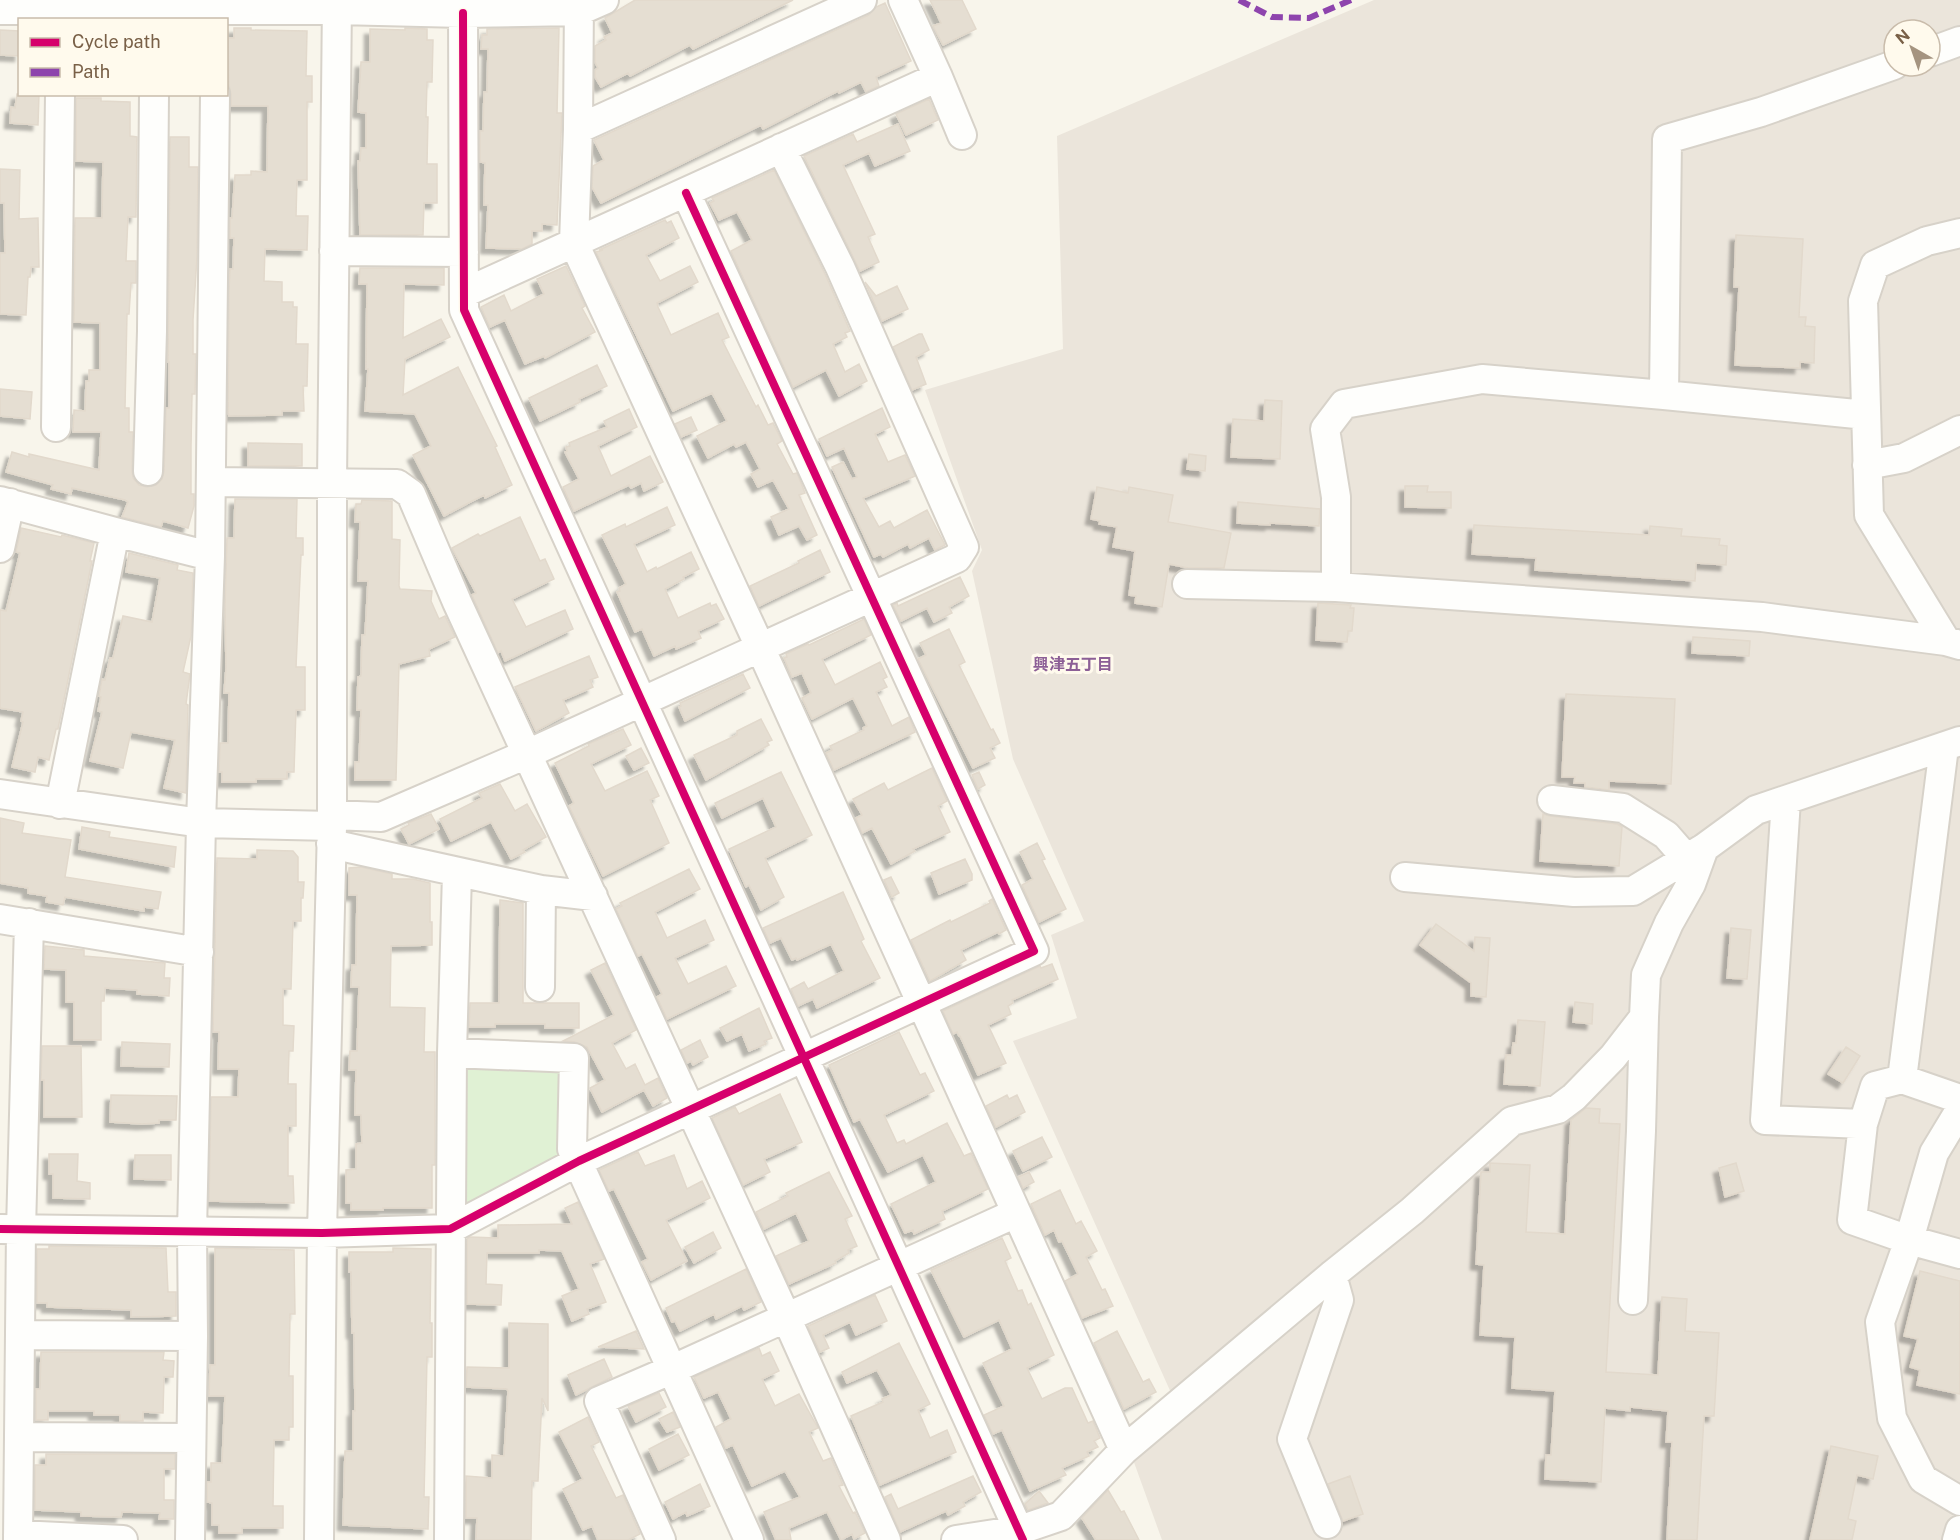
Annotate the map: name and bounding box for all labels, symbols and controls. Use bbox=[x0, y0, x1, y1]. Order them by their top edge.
legend bbox=[18, 18, 228, 96]
north arrow bbox=[1882, 18, 1942, 78]
text: N bbox=[1892, 26, 1914, 48]
text: Cycle path bbox=[72, 31, 161, 52]
text: Path bbox=[72, 61, 110, 82]
district label: 興津五丁目 bbox=[1033, 655, 1113, 674]

